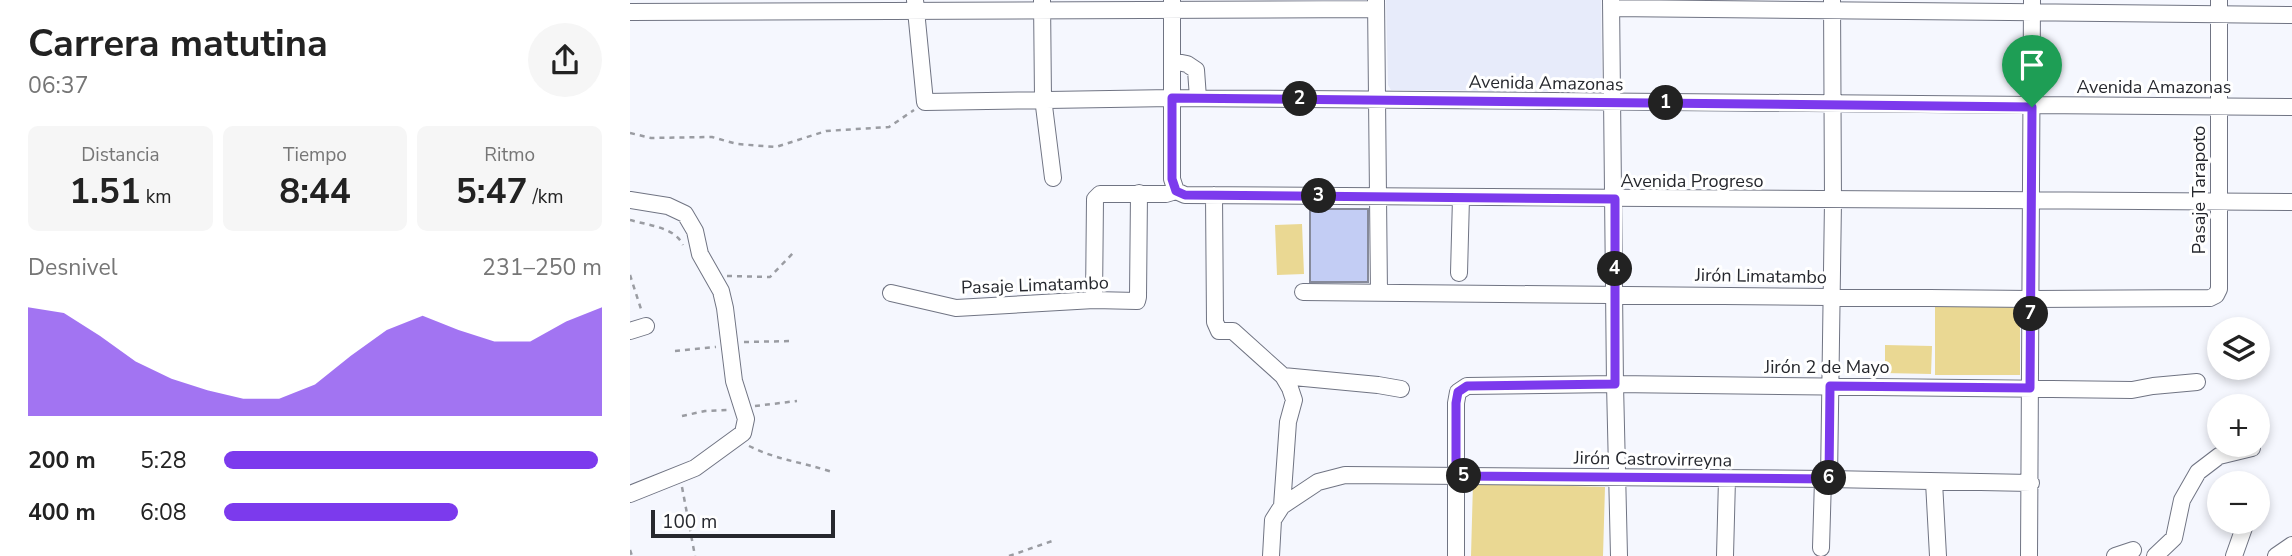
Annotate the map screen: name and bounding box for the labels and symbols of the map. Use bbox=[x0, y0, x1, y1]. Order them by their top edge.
pin bbox=[2002, 35, 2062, 107]
street label: Avenida Amazonas bbox=[1468, 70, 1624, 96]
street label: Avenida Amazonas bbox=[2076, 75, 2232, 99]
pin: 2 bbox=[1282, 82, 1318, 116]
pin: 1 bbox=[1648, 86, 1684, 120]
street label: Pasaje Tarapoto bbox=[2187, 126, 2211, 254]
street label: Avenida Progreso bbox=[1620, 169, 1764, 193]
pin: 3 bbox=[1302, 178, 1336, 214]
pin: 4 bbox=[1598, 252, 1632, 286]
street label: Jirón Limatambo bbox=[1694, 263, 1827, 289]
street label: Pasaje Limatambo bbox=[961, 270, 1109, 300]
pin: 7 bbox=[2014, 296, 2048, 332]
street label: Jirón 2 de Mayo bbox=[1763, 355, 1890, 379]
street label: Jirón Castrovirreyna bbox=[1573, 446, 1732, 472]
pin: 5 bbox=[1446, 458, 1482, 494]
pin: 6 bbox=[1812, 461, 1846, 496]
scale bar bbox=[651, 507, 835, 539]

